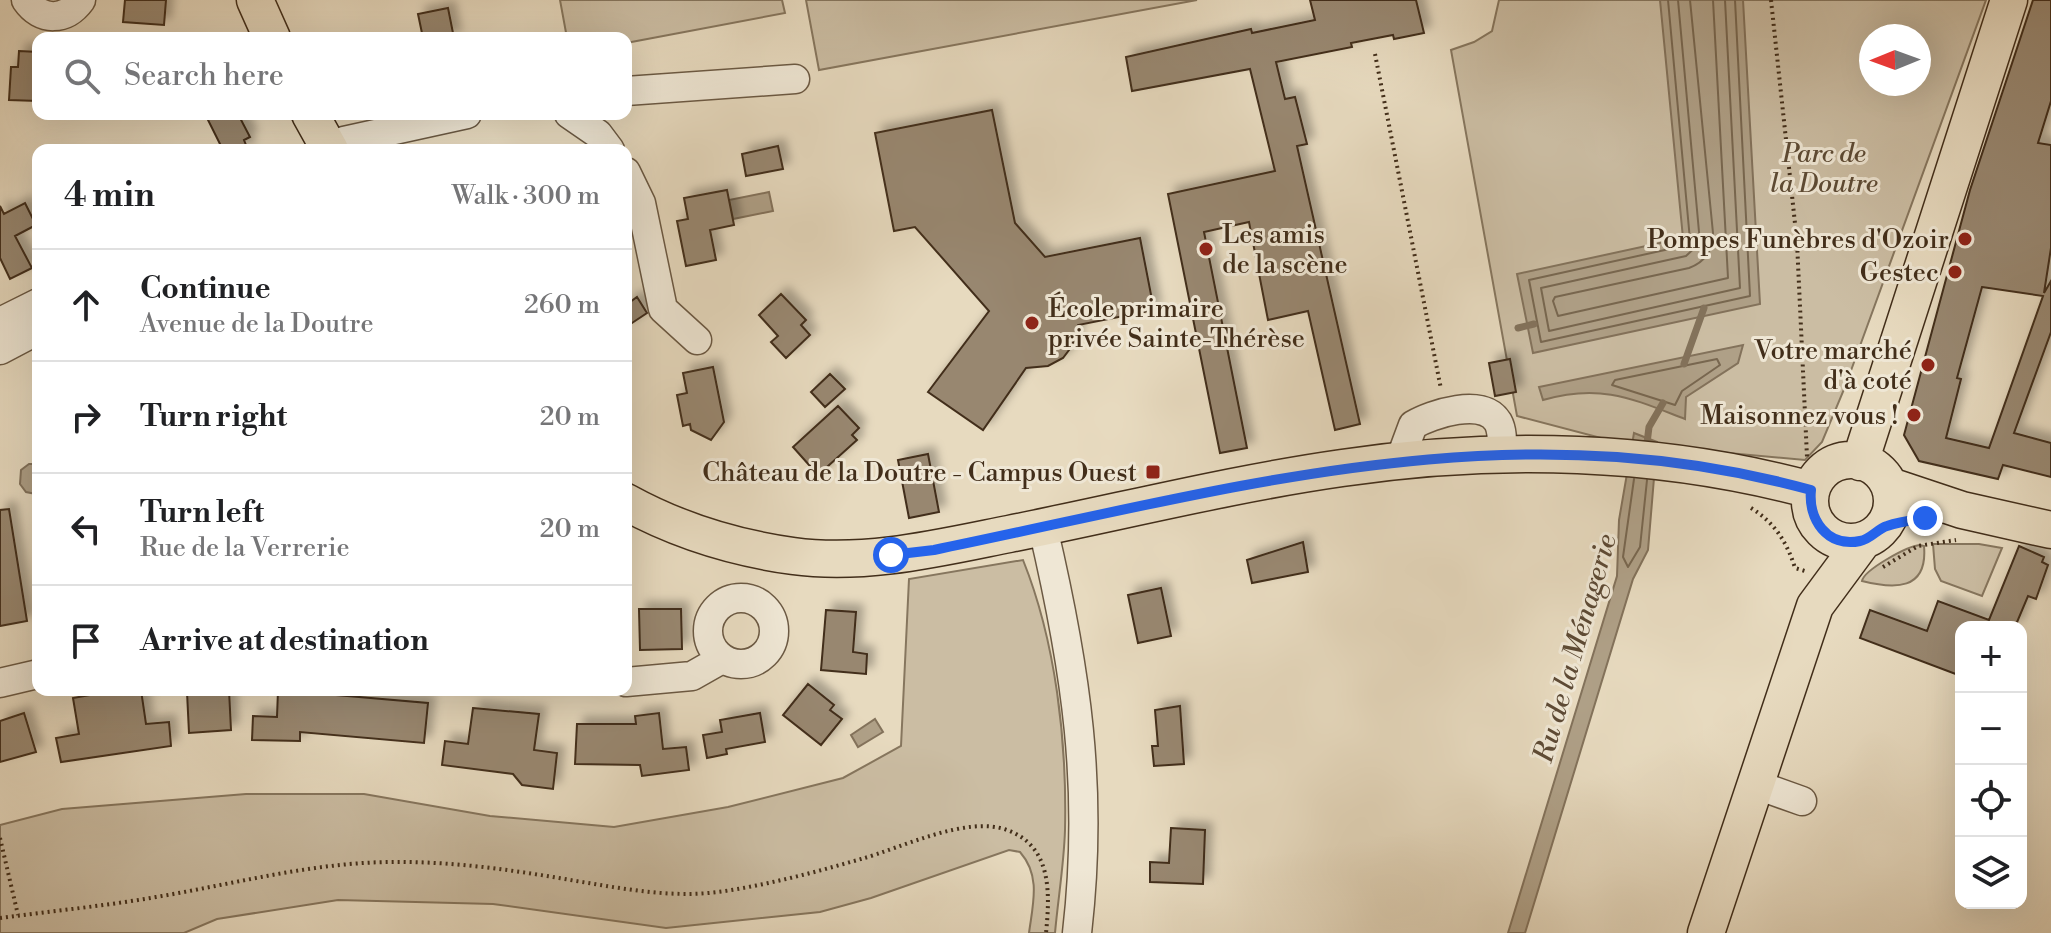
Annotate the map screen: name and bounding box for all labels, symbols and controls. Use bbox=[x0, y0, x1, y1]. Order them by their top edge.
north arrow bbox=[1859, 24, 1931, 96]
search box bbox=[32, 32, 632, 120]
icon: search bbox=[60, 54, 104, 98]
text: Search here bbox=[124, 57, 284, 95]
park label: Parc de la Doutre bbox=[1770, 138, 1878, 200]
text: 4 min bbox=[64, 175, 155, 217]
text: Walk · 300 m bbox=[452, 180, 600, 212]
place label: Les amis de la scène bbox=[1222, 219, 1348, 281]
place label: Pompes Funèbres d'Ozoir bbox=[1647, 224, 1949, 256]
marker: Pompes Funèbres d'Ozoir bbox=[1956, 230, 1974, 248]
marker: Les amis de la scène bbox=[1197, 240, 1215, 258]
place label: Gestec bbox=[1860, 257, 1939, 289]
marker: Gestec bbox=[1946, 263, 1964, 281]
text: Continue bbox=[140, 270, 271, 308]
icon: ahead bbox=[64, 283, 108, 327]
text: 260 m bbox=[524, 289, 600, 321]
place label: École primaire privée Sainte-Thérèse bbox=[1048, 291, 1305, 355]
text: Avenue de la Doutre bbox=[140, 308, 374, 340]
marker: École primaire privée Sainte-Thérèse bbox=[1023, 314, 1041, 332]
place label: Votre marché d'à coté bbox=[1753, 335, 1912, 397]
marker: Votre marché d'à coté bbox=[1919, 356, 1937, 374]
icon: right bbox=[64, 395, 108, 439]
text: Turn right bbox=[140, 398, 287, 436]
place label: Maisonnez vous ! bbox=[1700, 400, 1898, 432]
text: 20 m bbox=[540, 401, 600, 433]
marker: Maisonnez vous ! bbox=[1905, 406, 1923, 424]
place label: Château de la Doutre - Campus Ouest bbox=[702, 457, 1137, 489]
marker: Château de la Doutre - Campus Ouest bbox=[1144, 463, 1162, 481]
text: Turn left bbox=[140, 494, 264, 532]
route end bbox=[1907, 500, 1943, 536]
icon: left bbox=[64, 507, 108, 551]
text: 20 m bbox=[540, 513, 600, 545]
water label: Ru de la Ménagerie bbox=[1526, 530, 1625, 768]
text: Rue de la Verrerie bbox=[140, 532, 350, 564]
route start bbox=[873, 537, 909, 573]
icon: arrive bbox=[64, 619, 108, 663]
map controls bbox=[1955, 621, 2027, 909]
button: + bbox=[1955, 621, 2027, 693]
text: Arrive at destination bbox=[140, 622, 429, 660]
button: − bbox=[1955, 693, 2027, 765]
button: locate bbox=[1955, 765, 2027, 837]
button: layers bbox=[1955, 837, 2027, 909]

